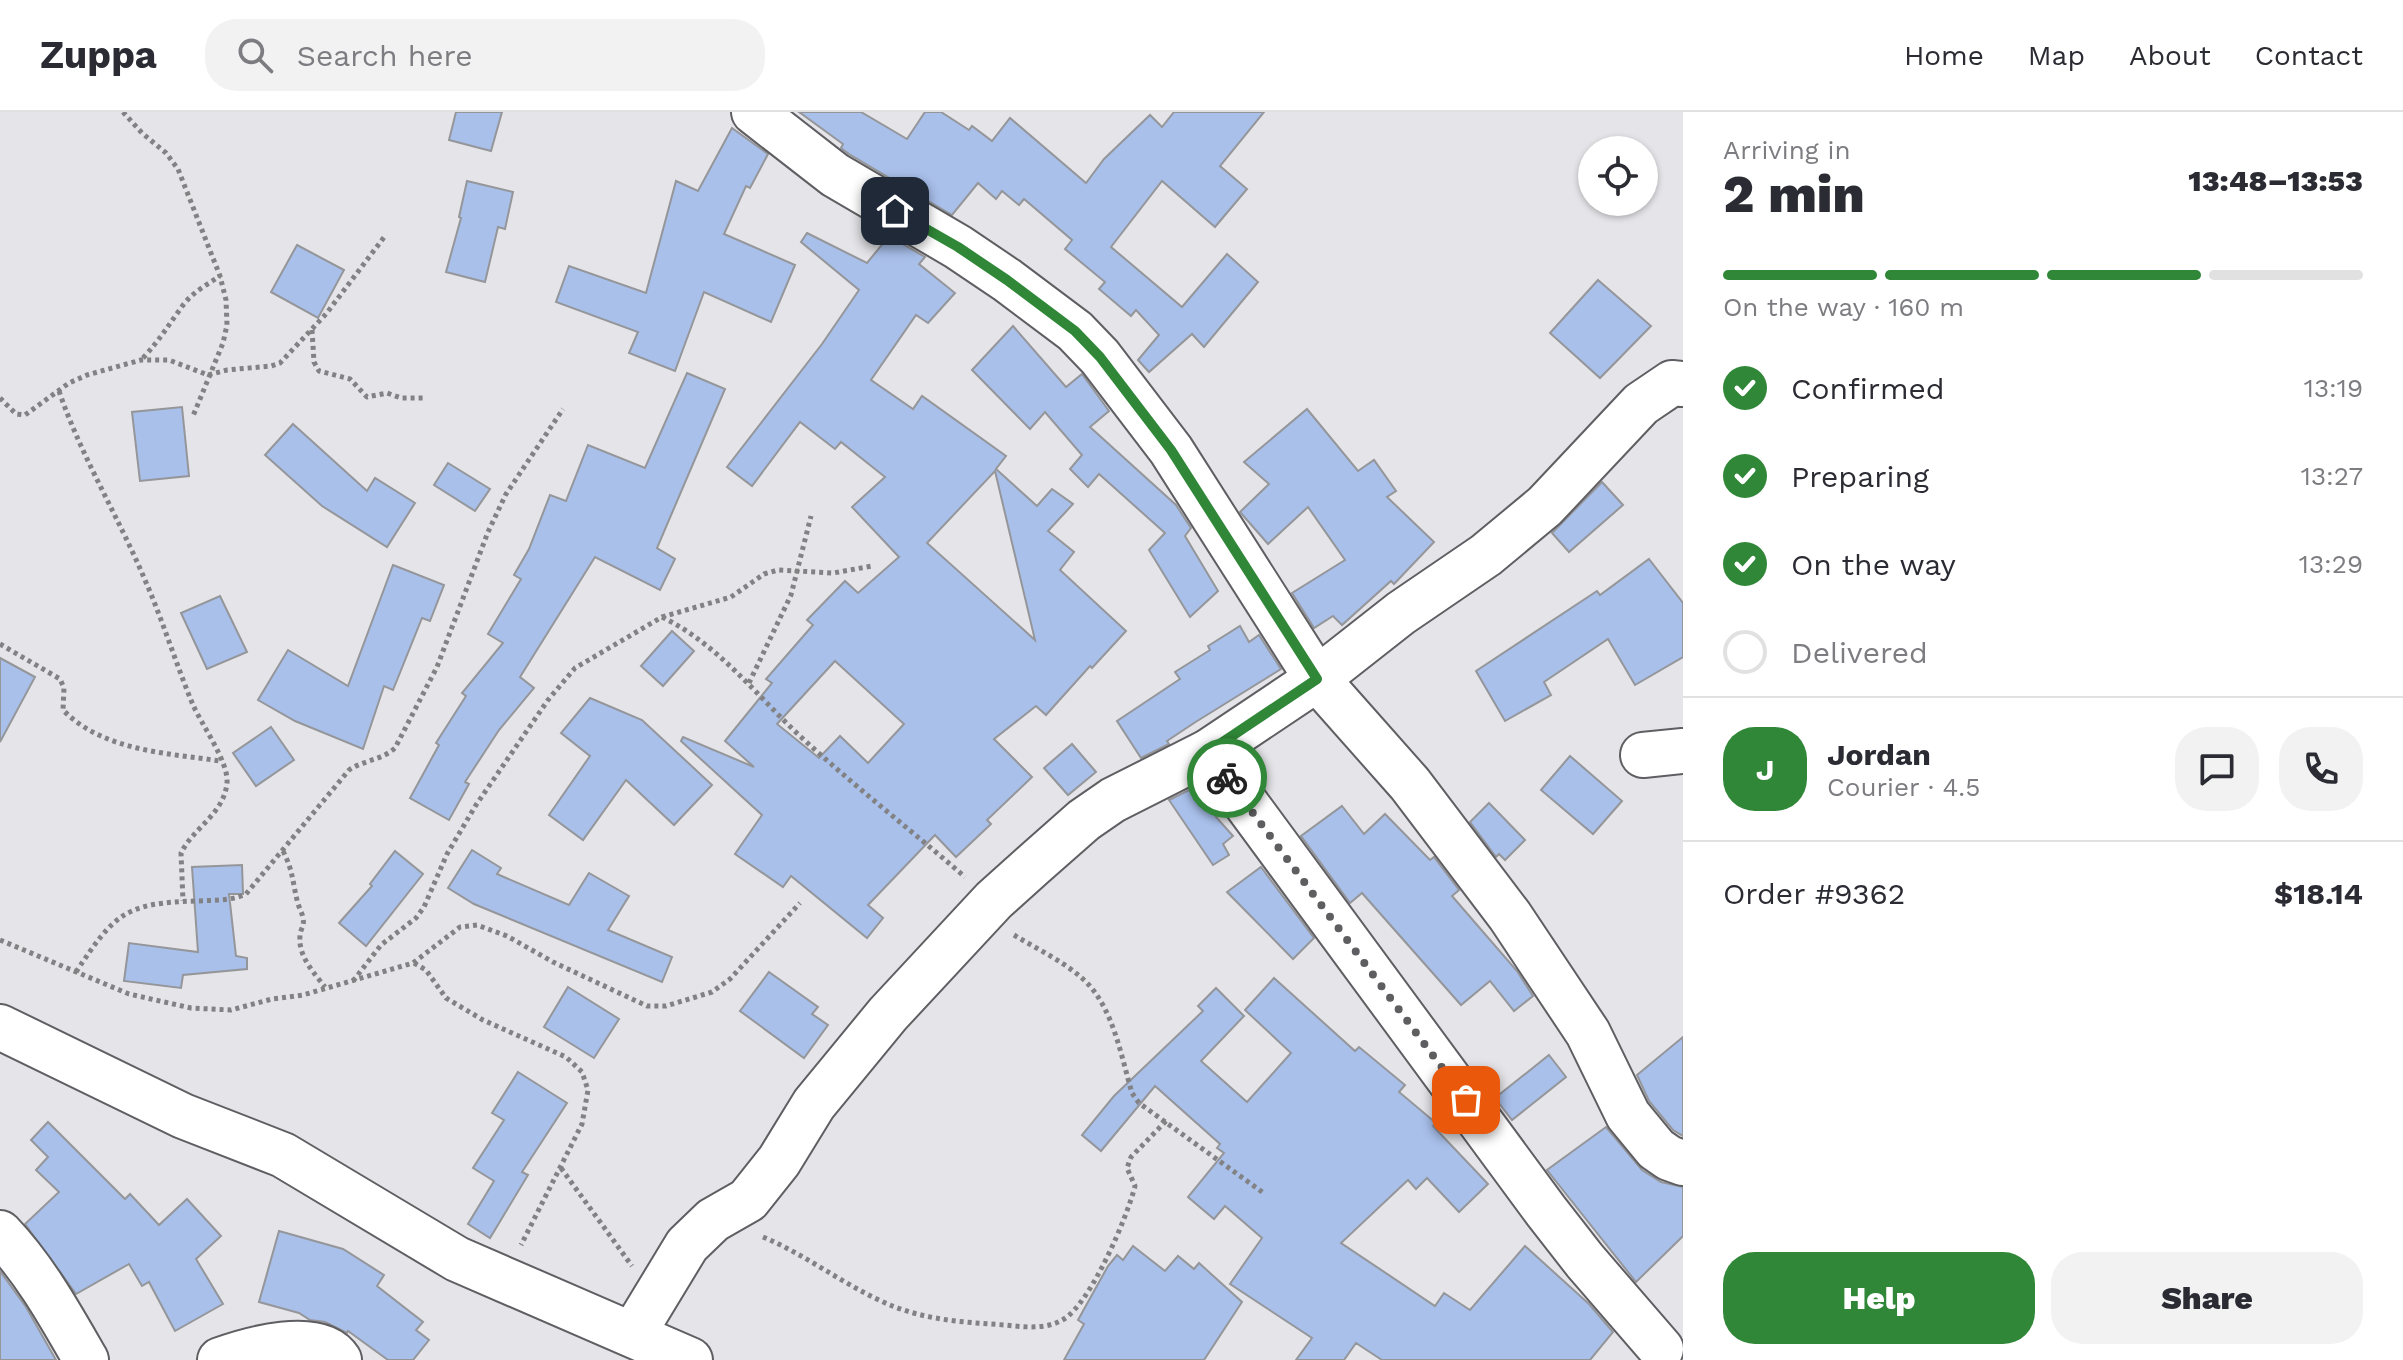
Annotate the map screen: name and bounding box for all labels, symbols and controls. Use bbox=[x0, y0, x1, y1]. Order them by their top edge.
search box bbox=[205, 19, 765, 91]
text: Zuppa bbox=[40, 33, 157, 77]
icon: search bbox=[233, 33, 277, 77]
text: Search here bbox=[297, 38, 473, 73]
text: Home bbox=[1904, 39, 1984, 72]
text: Map bbox=[2028, 39, 2085, 72]
text: About bbox=[2129, 39, 2211, 72]
text: Contact bbox=[2255, 39, 2363, 72]
text: Arriving in bbox=[1723, 135, 1851, 165]
map controls bbox=[1578, 136, 1658, 216]
button: locate bbox=[1578, 136, 1658, 216]
text: 13:48–13:53 bbox=[2188, 163, 2363, 198]
text: 2 min bbox=[1723, 164, 1865, 225]
pin bbox=[861, 177, 929, 245]
icon: home bbox=[873, 189, 917, 233]
text: On the way · 160 m bbox=[1723, 292, 1964, 322]
icon: check bbox=[1723, 366, 1767, 410]
text: Confirmed bbox=[1791, 371, 1945, 406]
text: 13:19 bbox=[2304, 373, 2363, 403]
icon: check bbox=[1723, 454, 1767, 498]
text: Preparing bbox=[1791, 459, 1929, 494]
text: 13:27 bbox=[2301, 461, 2363, 491]
icon: check bbox=[1723, 542, 1767, 586]
text: On the way bbox=[1791, 547, 1956, 582]
text: 13:29 bbox=[2299, 549, 2363, 579]
text: Delivered bbox=[1791, 635, 1928, 670]
button: chat bbox=[2175, 727, 2259, 811]
button: phone bbox=[2279, 727, 2363, 811]
text: Jordan bbox=[1827, 737, 1931, 772]
courier bbox=[1187, 738, 1267, 818]
text: J bbox=[1756, 752, 1774, 787]
icon: bike bbox=[1205, 756, 1249, 800]
text: Courier · 4.5 bbox=[1827, 772, 1980, 802]
text: Order #9362 bbox=[1723, 876, 1905, 911]
text: $18.14 bbox=[2274, 876, 2363, 911]
pin bbox=[1432, 1066, 1500, 1134]
icon: bag bbox=[1444, 1078, 1488, 1122]
button: Help bbox=[1723, 1252, 2035, 1344]
button: Share bbox=[2051, 1252, 2363, 1344]

